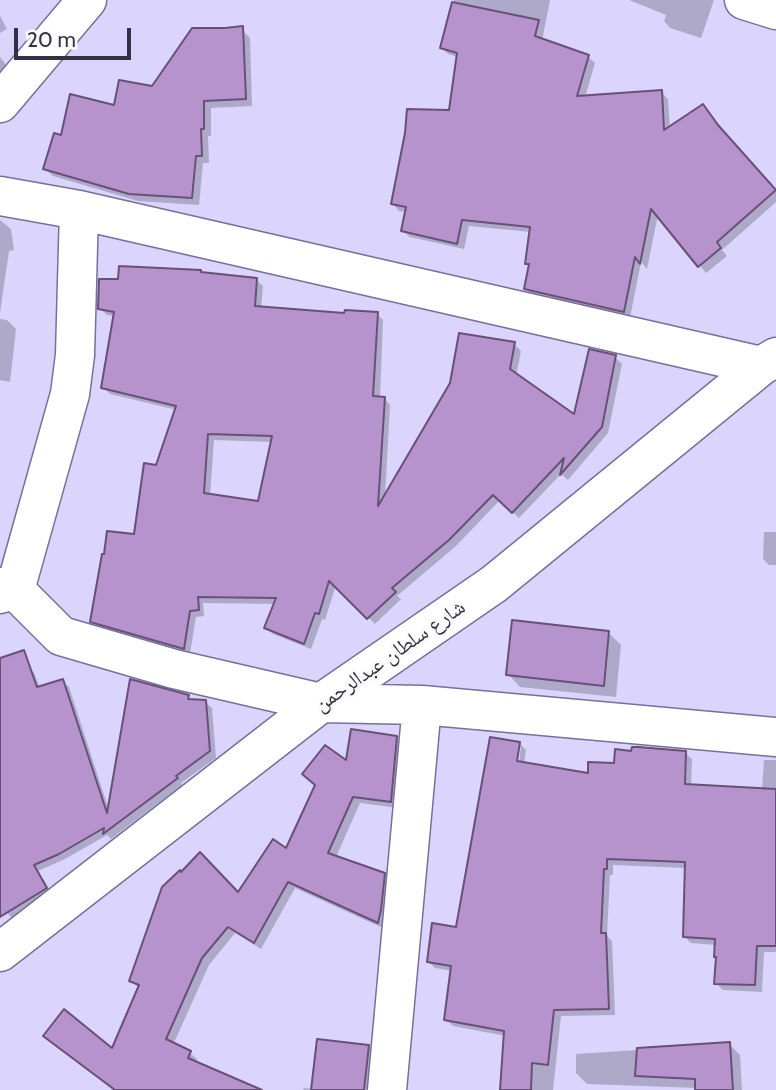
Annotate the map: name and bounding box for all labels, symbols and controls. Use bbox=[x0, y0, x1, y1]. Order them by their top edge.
scale bar bbox=[18, 14, 135, 58]
text: 20 m bbox=[27, 27, 76, 52]
street label: شارع سلطان عبدالرحمن bbox=[310, 595, 470, 717]

